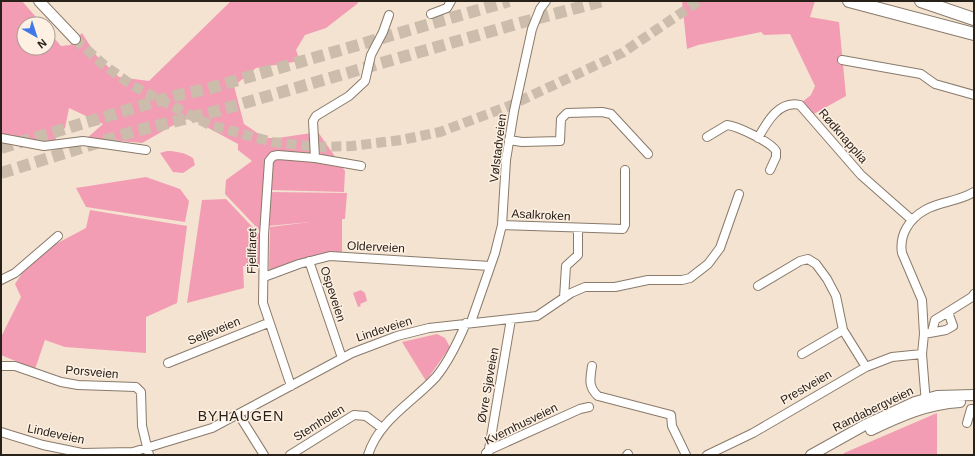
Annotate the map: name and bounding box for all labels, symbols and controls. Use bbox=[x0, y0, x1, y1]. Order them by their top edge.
north arrow bbox=[16, 16, 56, 56]
text: N bbox=[35, 37, 49, 51]
street label: Rødknapplia bbox=[816, 106, 871, 166]
street label: Vølstadveien bbox=[487, 113, 509, 183]
street label: Asalkroken bbox=[511, 206, 571, 224]
street label: Fjellfaret bbox=[245, 227, 259, 274]
street label: Olderveien bbox=[347, 238, 405, 256]
street label: Ospeveien bbox=[317, 265, 349, 323]
street label: Lindeveien bbox=[354, 313, 414, 345]
street label: Seljeveien bbox=[186, 314, 242, 348]
street label: Øvre Sjøveien bbox=[475, 346, 501, 424]
street label: Porsveien bbox=[65, 363, 119, 381]
street label: Prestveien bbox=[778, 367, 834, 407]
street label: Randabergveien bbox=[830, 383, 916, 435]
street label: Kvernhusveien bbox=[482, 400, 560, 448]
street label: Stemholen bbox=[291, 402, 347, 444]
district label: BYHAUGEN bbox=[198, 408, 284, 424]
street label: Lindeveien bbox=[26, 421, 86, 447]

